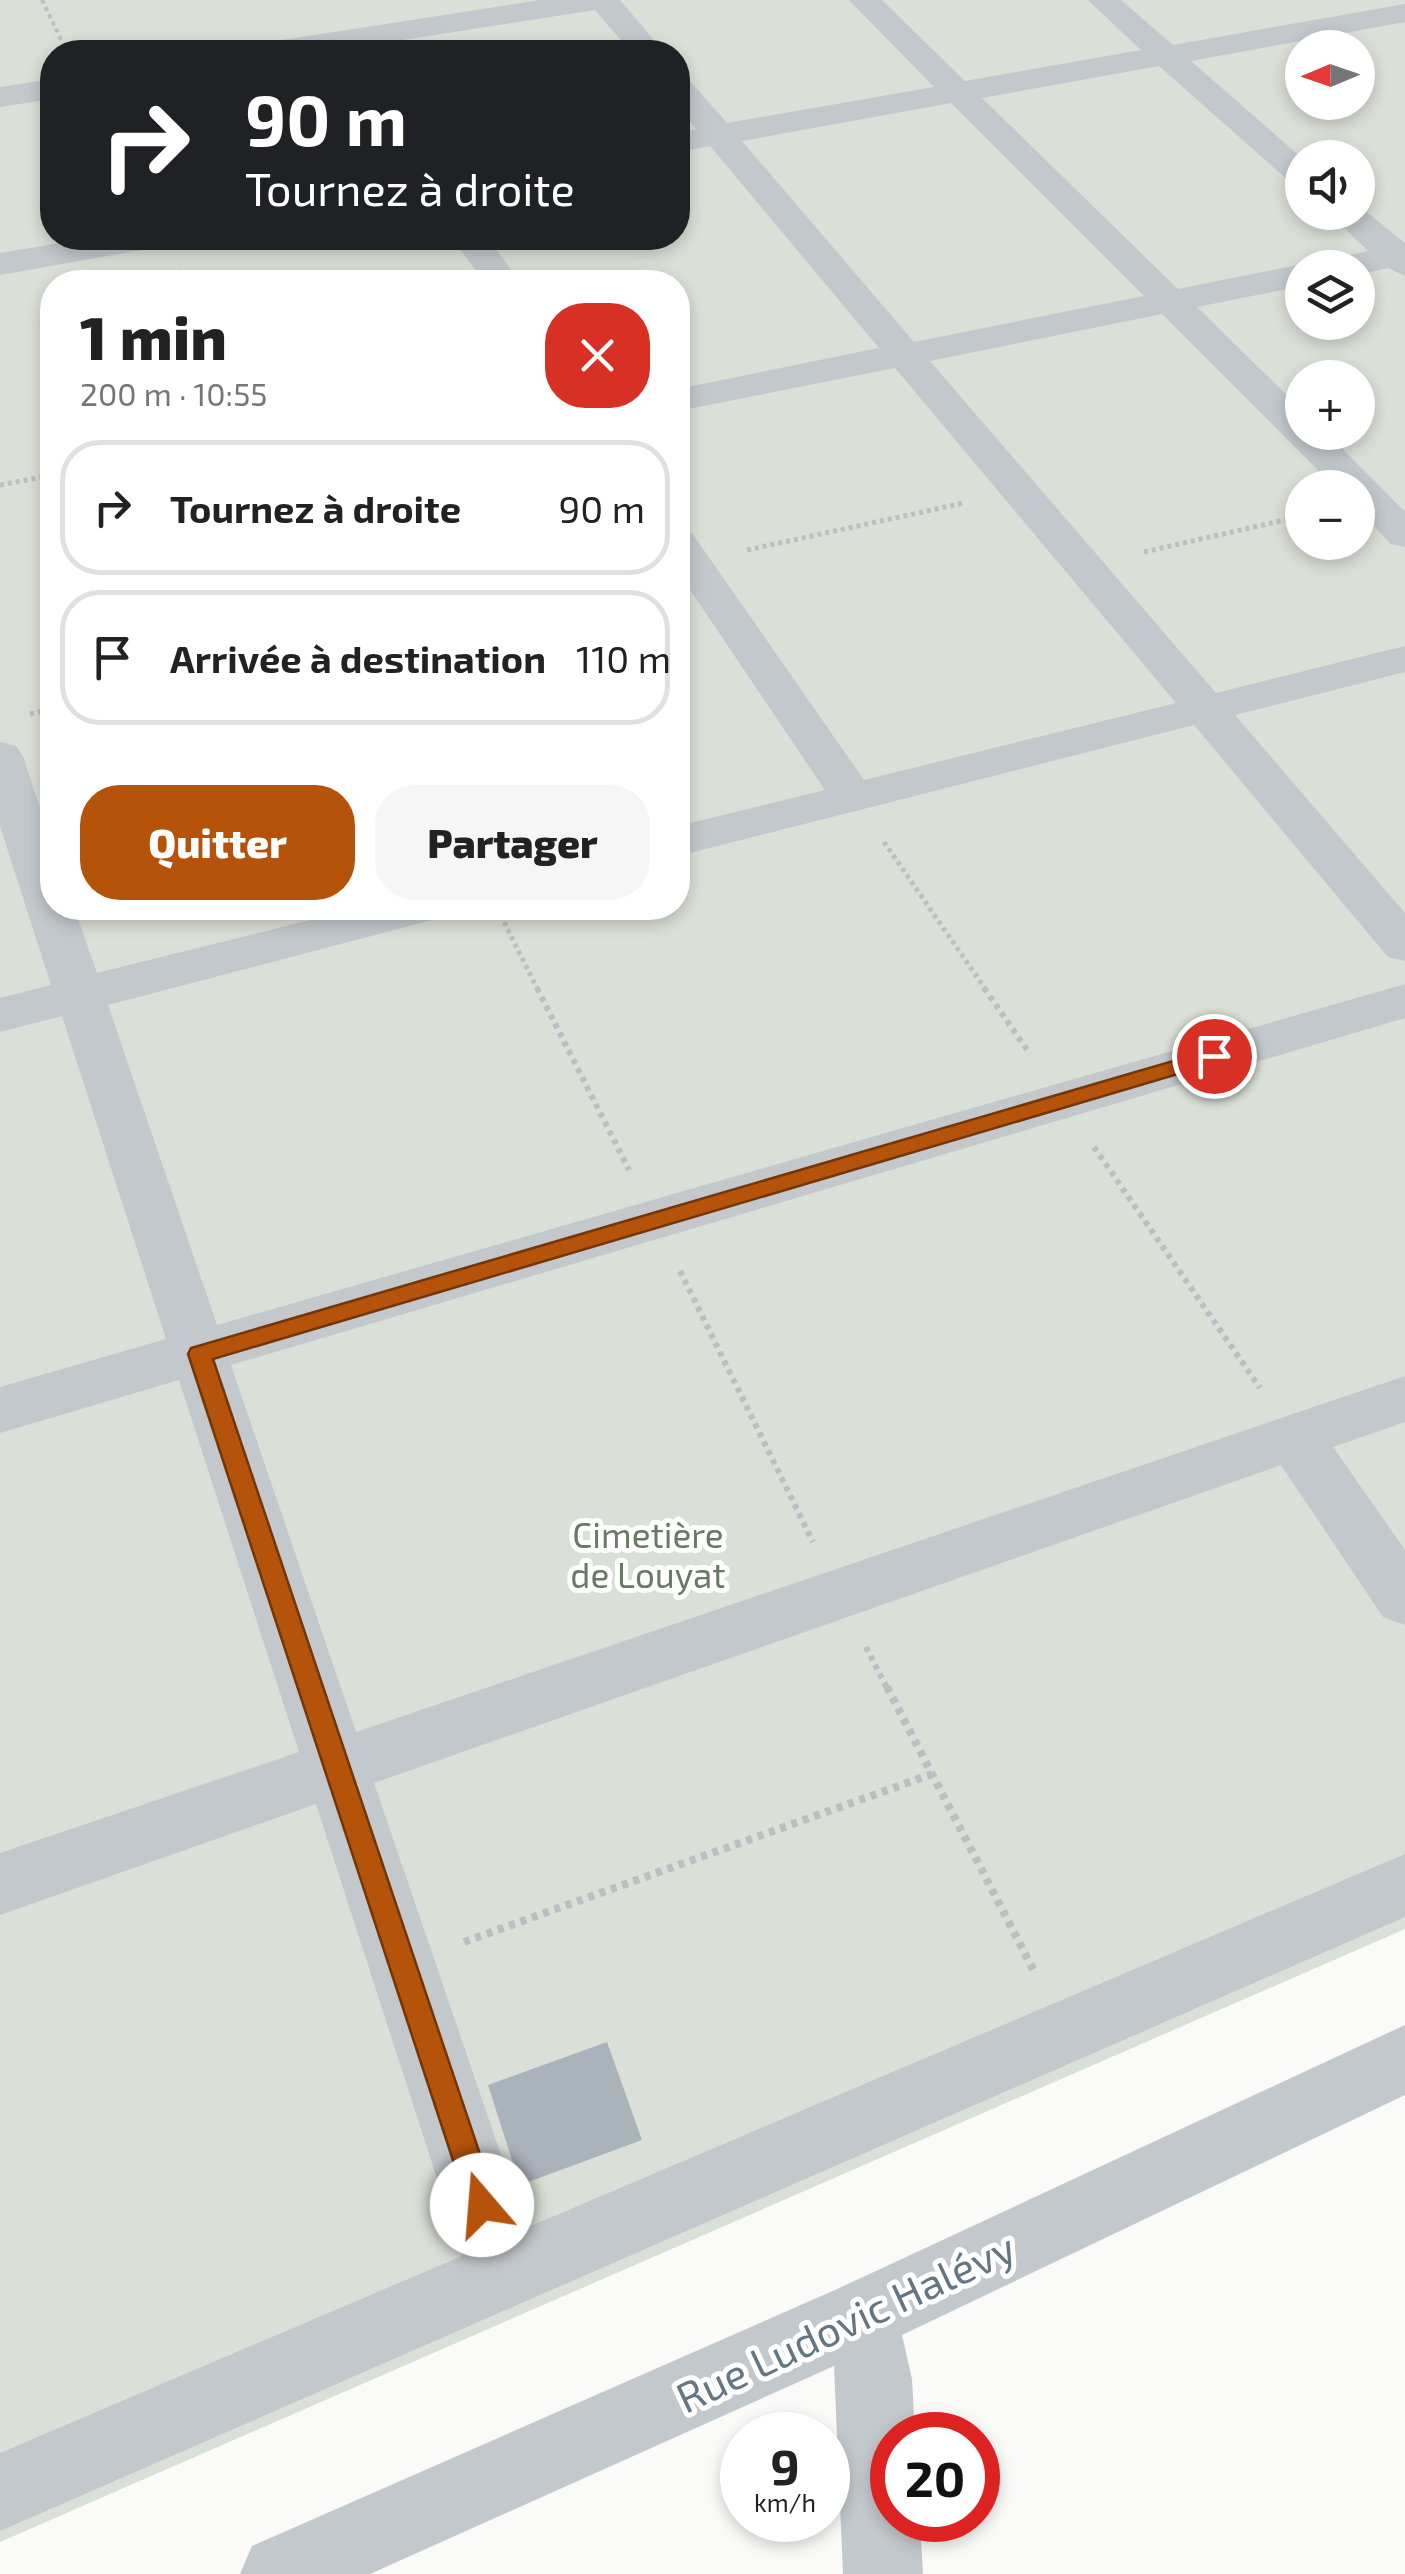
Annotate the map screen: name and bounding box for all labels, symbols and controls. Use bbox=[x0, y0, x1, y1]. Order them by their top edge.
north arrow bbox=[1285, 30, 1375, 120]
map controls bbox=[1285, 30, 1375, 560]
text: 90 m bbox=[245, 76, 407, 160]
icon: right bbox=[80, 80, 210, 210]
button: sound bbox=[1285, 140, 1375, 230]
text: Tournez à droite bbox=[245, 161, 575, 215]
button: layers bbox=[1285, 250, 1375, 340]
text: 1 min bbox=[80, 300, 227, 372]
button: close bbox=[545, 303, 650, 408]
button: + bbox=[1285, 360, 1375, 450]
text: 200 m · 10:55 bbox=[80, 374, 267, 412]
button: − bbox=[1285, 470, 1375, 560]
icon: right bbox=[85, 480, 140, 535]
text: Tournez à droite bbox=[170, 485, 461, 531]
text: 90 m bbox=[559, 485, 645, 531]
icon: arrive bbox=[85, 630, 140, 685]
text: Arrivée à destination bbox=[170, 635, 546, 681]
text: 110 m bbox=[576, 635, 671, 681]
button: Quitter bbox=[80, 785, 355, 900]
button: Partager bbox=[375, 785, 650, 900]
pin bbox=[1172, 1014, 1257, 1099]
icon: arrive bbox=[1187, 1029, 1242, 1084]
park label: Cimetière de Louyat bbox=[570, 1513, 726, 1595]
position arrow bbox=[430, 2153, 534, 2257]
street label: Rue Ludovic Halévy bbox=[668, 2221, 1022, 2421]
speed limit sign: 20 bbox=[870, 2412, 1000, 2542]
text: 9 bbox=[770, 2435, 800, 2495]
text: km/h bbox=[754, 2487, 816, 2517]

